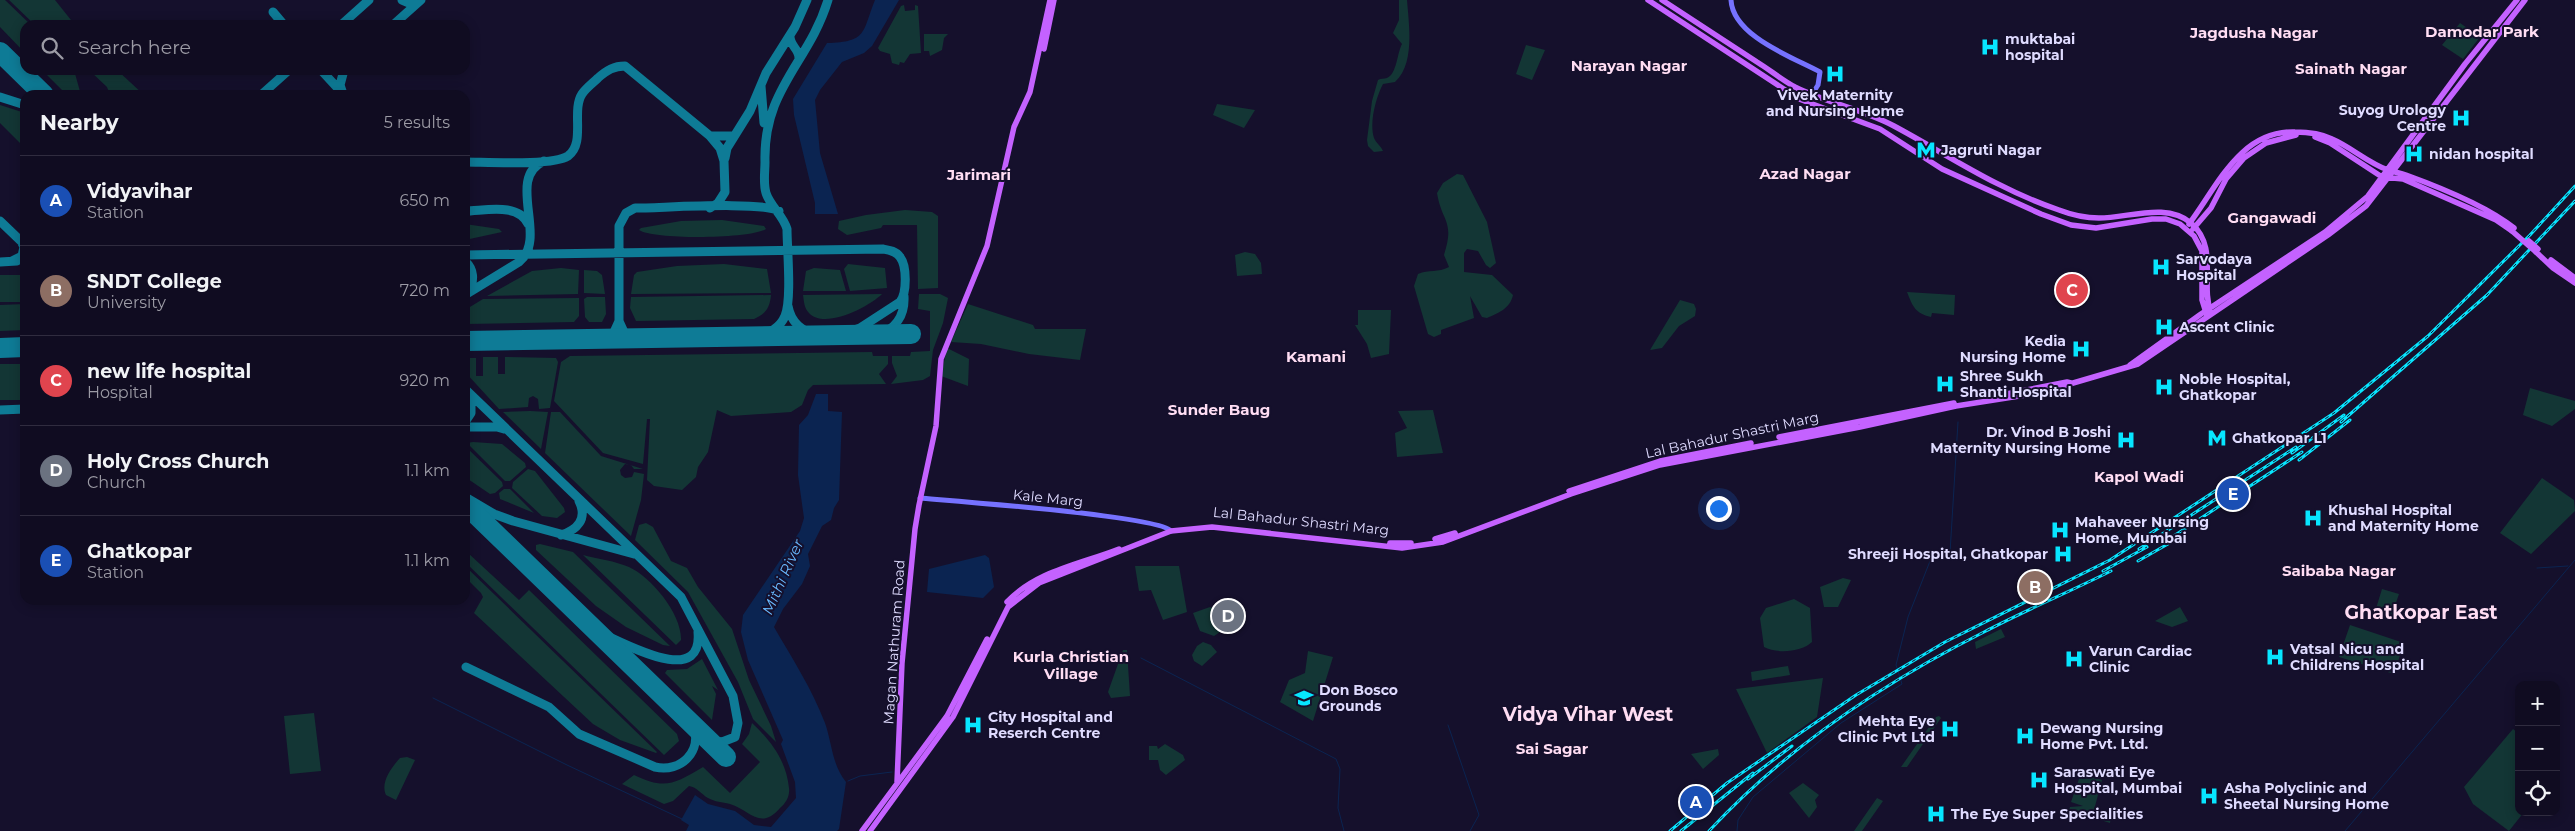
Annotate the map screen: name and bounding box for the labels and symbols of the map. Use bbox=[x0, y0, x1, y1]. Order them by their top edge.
district label: Damodar Park bbox=[2425, 22, 2539, 41]
district label: Jagdusha Nagar bbox=[2189, 23, 2319, 42]
place label: muktabai hospital bbox=[2005, 30, 2075, 64]
hospital icon: muktabai hospital bbox=[1979, 36, 2001, 58]
district label: Narayan Nagar bbox=[1571, 56, 1688, 75]
district label: Sainath Nagar bbox=[2295, 59, 2407, 78]
hospital icon: Vivek Maternity and Nursing Home bbox=[1824, 63, 1846, 85]
place label: Vivek Maternity and Nursing Home bbox=[1766, 86, 1904, 120]
place label: Suyog Urology Centre bbox=[2339, 101, 2447, 135]
hospital icon: Suyog Urology Centre bbox=[2450, 107, 2472, 129]
metro station icon: Jagruti Nagar bbox=[1915, 139, 1937, 161]
place label: Jagruti Nagar bbox=[1940, 141, 2041, 159]
hospital icon: nidan hospital bbox=[2403, 143, 2425, 165]
place label: nidan hospital bbox=[2429, 145, 2534, 163]
district label: Azad Nagar bbox=[1758, 164, 1851, 183]
district label: Jarimari bbox=[946, 165, 1011, 184]
district label: Gangawadi bbox=[2228, 208, 2316, 227]
place label: Sarvodaya Hospital bbox=[2176, 250, 2252, 284]
hospital icon: Sarvodaya Hospital bbox=[2150, 256, 2172, 278]
pin: C bbox=[2056, 271, 2088, 309]
hospital icon: Ascent Clinic bbox=[2153, 316, 2175, 338]
place label: Ascent Clinic bbox=[2178, 318, 2275, 336]
place label: Kedia Nursing Home bbox=[1960, 332, 2066, 366]
hospital icon: Kedia Nursing Home bbox=[2070, 338, 2092, 360]
district label: Kamani bbox=[1286, 347, 1346, 366]
place label: Shree Sukh Shanti Hospital bbox=[1960, 367, 2072, 401]
place label: Noble Hospital, Ghatkopar bbox=[2179, 370, 2291, 404]
hospital icon: Shree Sukh Shanti Hospital bbox=[1934, 373, 1956, 395]
hospital icon: Noble Hospital, Ghatkopar bbox=[2153, 376, 2175, 398]
district label: Sunder Baug bbox=[1168, 400, 1270, 419]
street label: Lal Bahadur Shastri Marg bbox=[1644, 408, 1820, 462]
place label: Dr. Vinod B Joshi Maternity Nursing Home bbox=[1930, 423, 2111, 457]
metro station icon: Ghatkopar L1 bbox=[2206, 427, 2228, 449]
hospital icon: Dr. Vinod B Joshi Maternity Nursing Home bbox=[2115, 429, 2137, 451]
place label: Ghatkopar L1 bbox=[2232, 429, 2327, 447]
district label: Kapol Wadi bbox=[2094, 467, 2184, 486]
pin: E bbox=[2217, 475, 2249, 513]
street label: Kale Marg bbox=[1012, 485, 1084, 511]
your location bbox=[1706, 496, 1732, 522]
place label: Khushal Hospital and Maternity Home bbox=[2328, 501, 2479, 535]
street label: Lal Bahadur Shastri Marg bbox=[1212, 503, 1390, 539]
hospital icon: Khushal Hospital and Maternity Home bbox=[2302, 507, 2324, 529]
place label: Mahaveer Nursing Home, Mumbai bbox=[2075, 513, 2209, 547]
hospital icon: Mahaveer Nursing Home, Mumbai bbox=[2049, 519, 2071, 541]
water label: Mithi River bbox=[758, 535, 808, 617]
hospital icon: Shreeji Hospital, Ghatkopar bbox=[2052, 543, 2074, 565]
place label: Shreeji Hospital, Ghatkopar bbox=[1848, 545, 2048, 563]
street label: Magan Nathuram Road bbox=[879, 559, 909, 725]
district label: Saibaba Nagar bbox=[2282, 561, 2397, 580]
pin: B bbox=[2019, 568, 2051, 606]
pin: D bbox=[1212, 597, 1244, 635]
district label: Ghatkopar East bbox=[2344, 601, 2498, 624]
place label: Vatsal Nicu and Childrens Hospital bbox=[2289, 640, 2424, 674]
place label: Varun Cardiac Clinic bbox=[2088, 642, 2193, 676]
hospital icon: Vatsal Nicu and Childrens Hospital bbox=[2264, 646, 2286, 668]
district label: Kurla Christian Village bbox=[1013, 647, 1129, 683]
hospital icon: Varun Cardiac Clinic bbox=[2063, 648, 2085, 670]
place label: Don Bosco Grounds bbox=[1319, 681, 1398, 715]
school or university icon: Don Bosco Grounds bbox=[1293, 687, 1315, 709]
district label: Vidya Vihar West bbox=[1502, 703, 1673, 726]
place label: City Hospital and Reserch Centre bbox=[988, 708, 1113, 742]
place label: Mehta Eye Clinic Pvt Ltd bbox=[1838, 712, 1935, 746]
hospital icon: City Hospital and Reserch Centre bbox=[962, 714, 984, 736]
hospital icon: Mehta Eye Clinic Pvt Ltd bbox=[1939, 718, 1961, 740]
place label: Dewang Nursing Home Pvt. Ltd. bbox=[2040, 719, 2163, 753]
hospital icon: Dewang Nursing Home Pvt. Ltd. bbox=[2014, 725, 2036, 747]
district label: Sai Sagar bbox=[1516, 739, 1589, 758]
place label: Saraswati Eye Hospital, Mumbai bbox=[2054, 763, 2182, 797]
hospital icon: Saraswati Eye Hospital, Mumbai bbox=[2028, 769, 2050, 791]
place label: Asha Polyclinic and Sheetal Nursing Home bbox=[2223, 779, 2389, 813]
pin: A bbox=[1680, 783, 1712, 821]
hospital icon: Asha Polyclinic and Sheetal Nursing Home bbox=[2198, 785, 2220, 807]
hospital icon: The Eye Super Specialities bbox=[1925, 803, 1947, 825]
place label: The Eye Super Specialities bbox=[1951, 805, 2144, 823]

